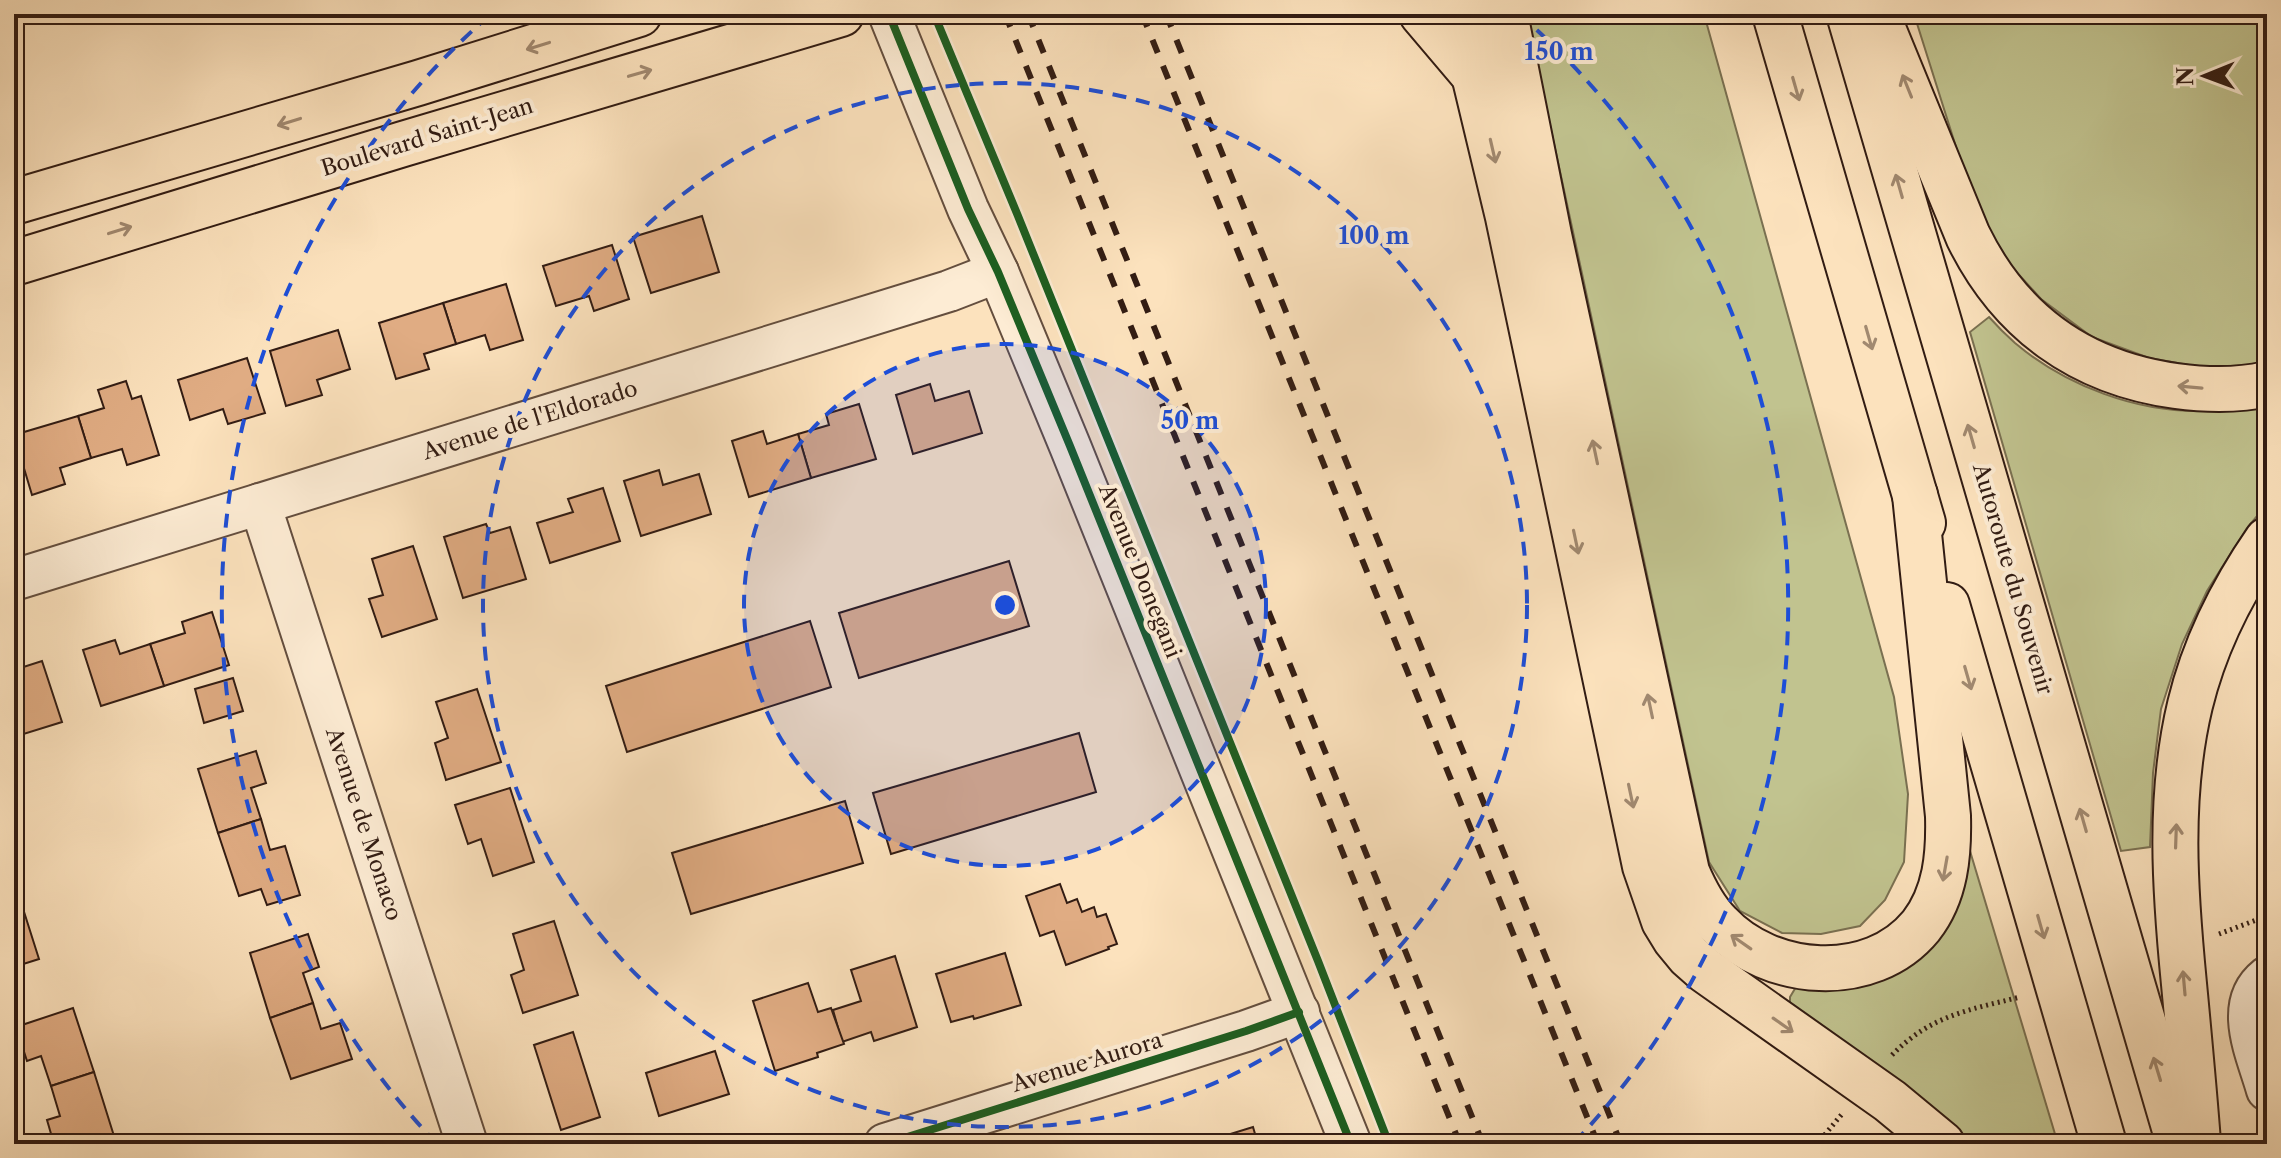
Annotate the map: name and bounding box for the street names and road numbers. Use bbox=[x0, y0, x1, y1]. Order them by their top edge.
street label: Boulevard Saint-Jean bbox=[318, 92, 536, 182]
street label: Avenue de l'Eldorado bbox=[418, 374, 641, 466]
street label: Autoroute du Souvenir bbox=[1967, 459, 2059, 698]
street label: Avenue Donegani bbox=[1092, 479, 1187, 662]
street label: Avenue de Monaco bbox=[320, 723, 408, 924]
street label: Avenue Aurora bbox=[1008, 1026, 1166, 1098]

